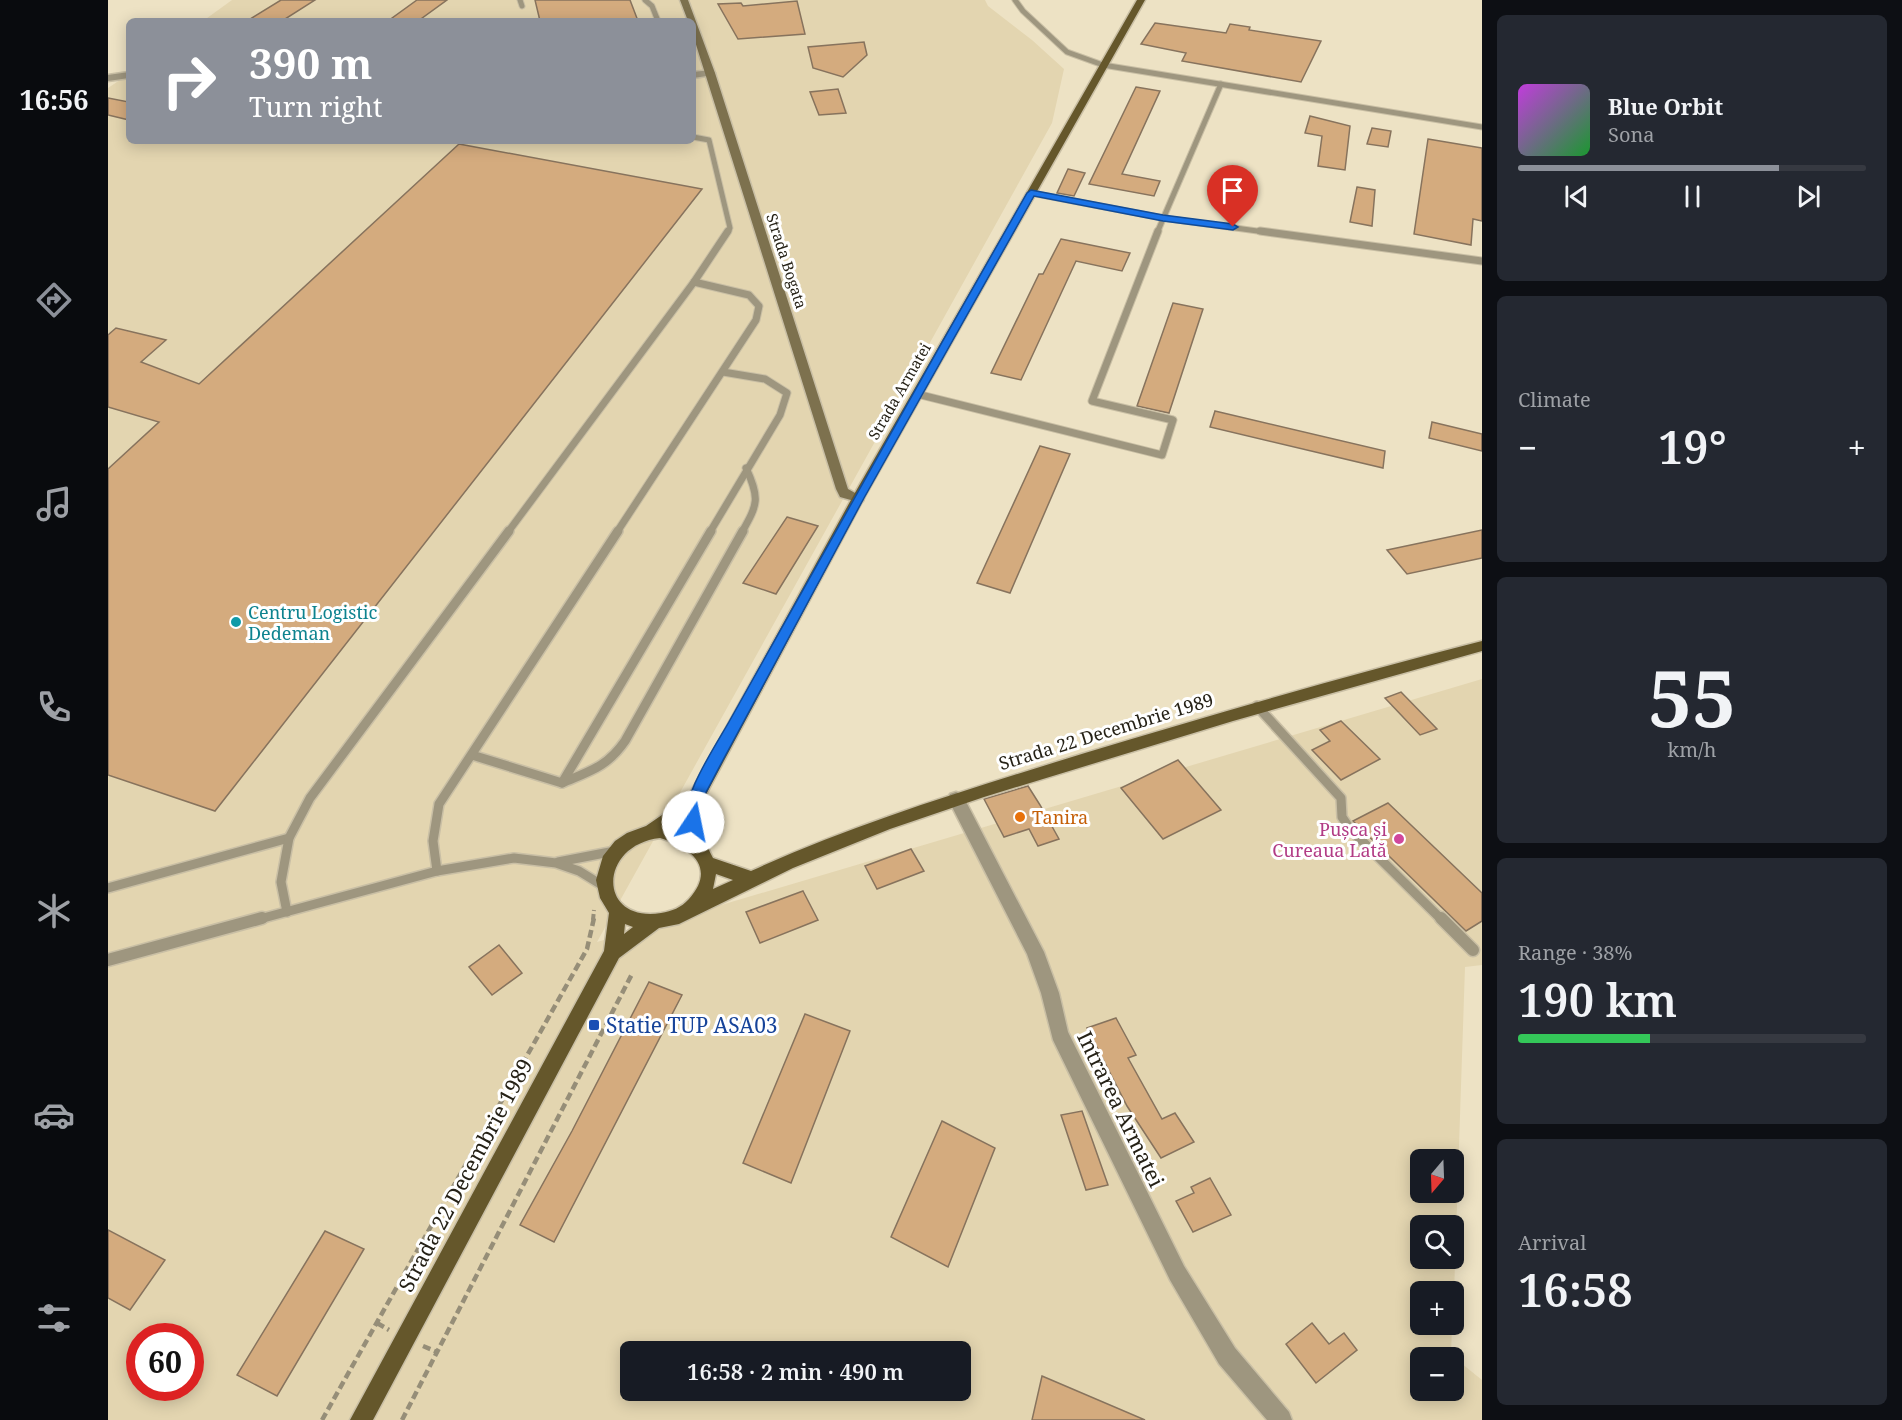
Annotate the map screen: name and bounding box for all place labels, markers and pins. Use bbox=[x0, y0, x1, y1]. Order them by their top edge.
pin bbox=[1207, 165, 1258, 227]
place label: Centru Logistic Dedeman bbox=[248, 600, 377, 645]
marker: Centru Logistic Dedeman bbox=[229, 615, 243, 629]
place label: Tanira bbox=[1032, 805, 1088, 829]
marker: Tanira bbox=[1013, 810, 1027, 824]
place label: Pușca și Cureaua Lată bbox=[1272, 817, 1387, 862]
marker: Pușca și Cureaua Lată bbox=[1392, 832, 1406, 846]
place label: Statie TUP ASA03 bbox=[606, 1011, 778, 1039]
marker: Statie TUP ASA03 bbox=[587, 1018, 601, 1032]

